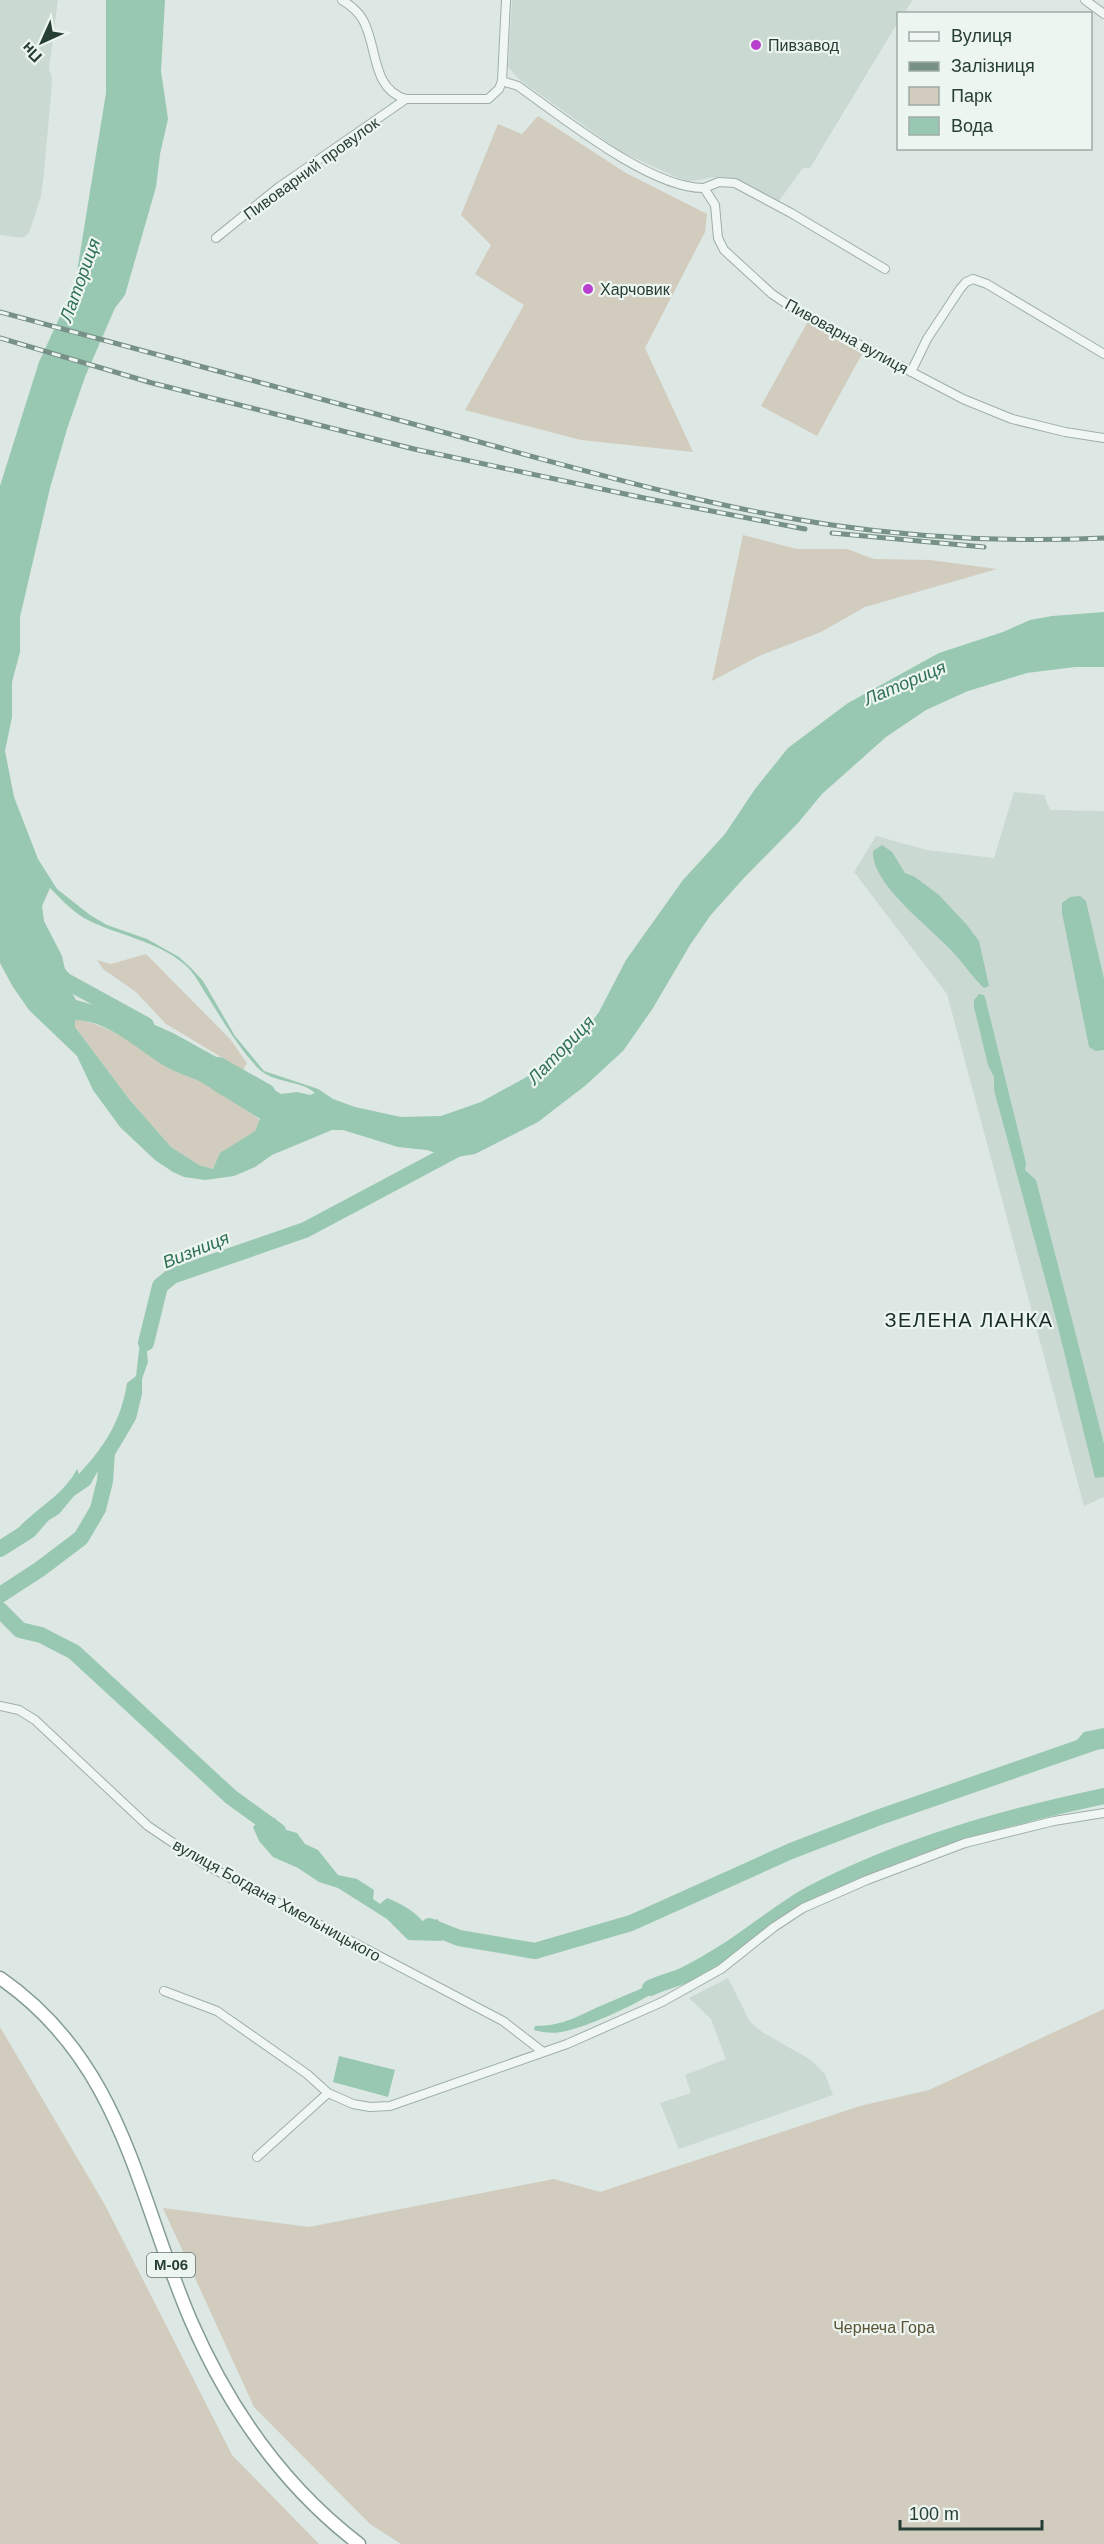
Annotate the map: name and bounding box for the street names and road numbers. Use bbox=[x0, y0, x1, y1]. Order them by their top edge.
street label: Пивоварний провулок bbox=[241, 113, 383, 223]
street label: Пивоварна вулиця bbox=[782, 296, 911, 377]
street label: вулиця Богдана Хмельницького bbox=[170, 1836, 384, 1965]
road number: М-06 bbox=[147, 2253, 195, 2277]

